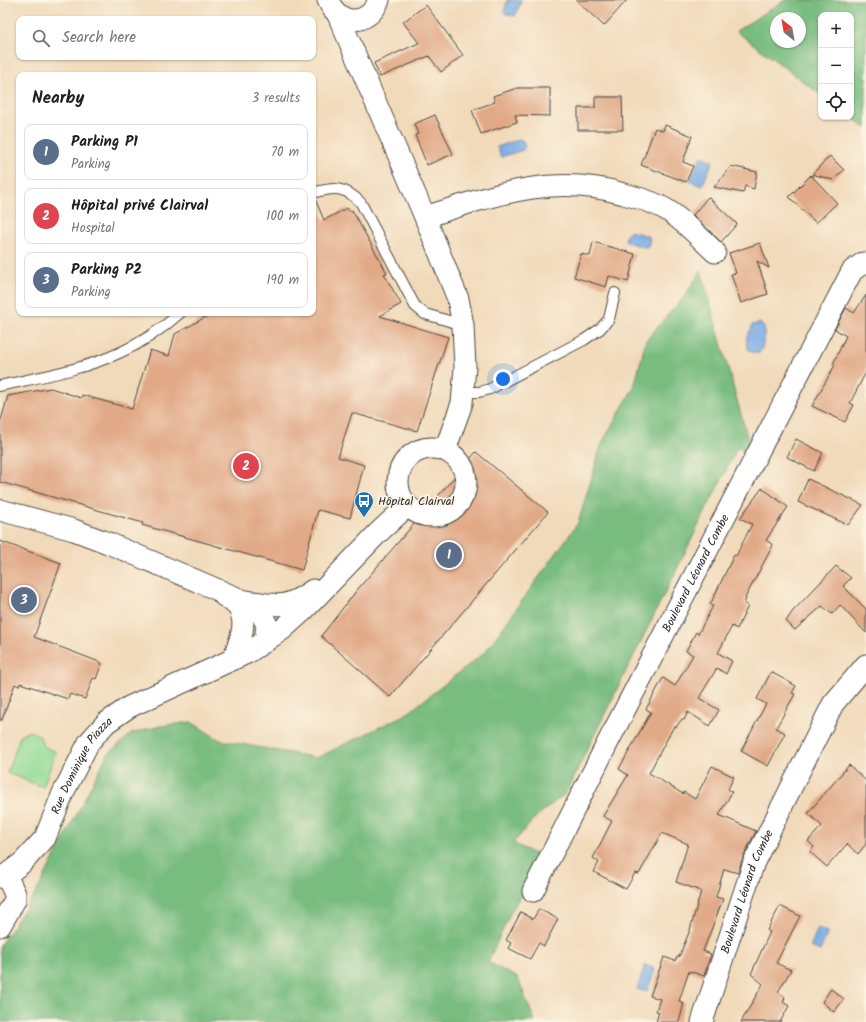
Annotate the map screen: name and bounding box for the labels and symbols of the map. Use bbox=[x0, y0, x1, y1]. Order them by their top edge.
north arrow bbox=[770, 12, 806, 48]
your location bbox=[493, 369, 513, 389]
pin: 2 bbox=[233, 451, 259, 481]
bus stop icon: Hôpital Clairval bbox=[353, 490, 375, 518]
place label: Hôpital Clairval bbox=[378, 492, 454, 511]
street label: Boulevard Léonard Combe bbox=[657, 510, 734, 636]
pin: 1 bbox=[436, 540, 462, 570]
pin: 3 bbox=[11, 585, 37, 615]
street label: Rue Dominique Piazza bbox=[46, 712, 117, 817]
street label: Boulevard Léonard Combe bbox=[715, 826, 778, 956]

